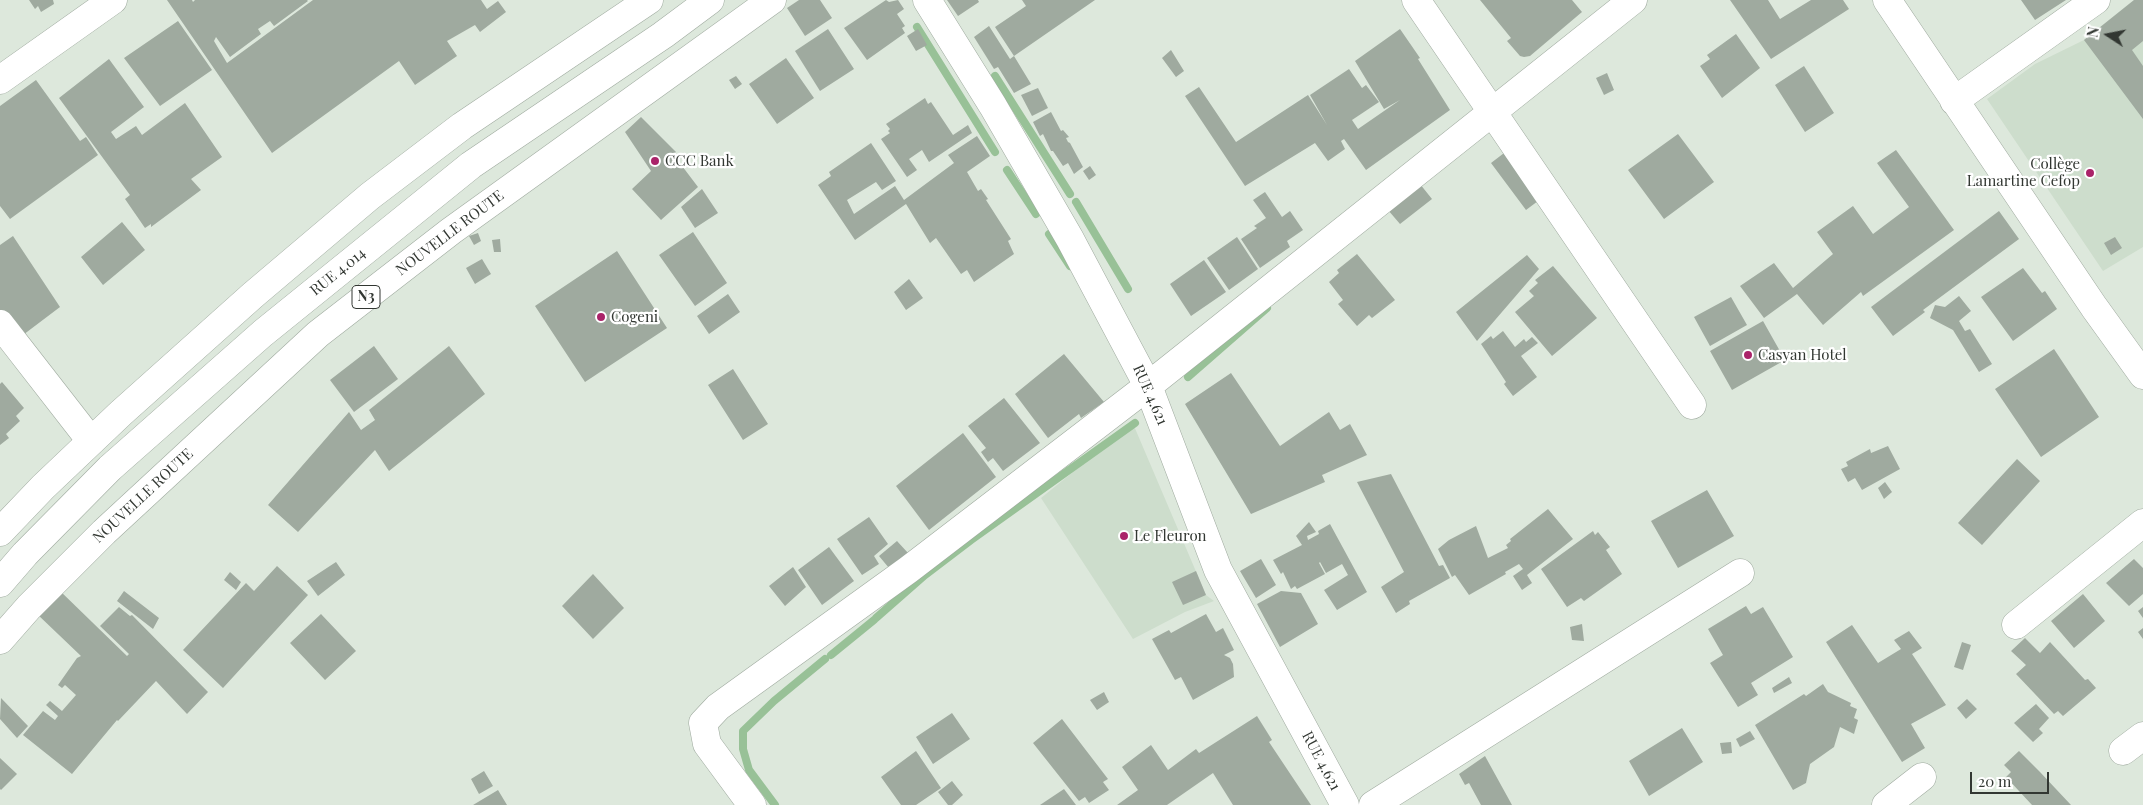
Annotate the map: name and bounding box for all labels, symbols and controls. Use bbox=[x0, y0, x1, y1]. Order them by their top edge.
north arrow bbox=[2083, 10, 2133, 60]
text: N bbox=[2082, 25, 2103, 39]
place label: CCC Bank bbox=[665, 152, 734, 170]
marker: CCC Bank bbox=[649, 155, 661, 167]
place label: Collège Lamartine Cefop bbox=[1967, 155, 2080, 190]
marker: Collège Lamartine Cefop bbox=[2084, 167, 2096, 179]
street label: NOUVELLE ROUTE bbox=[393, 187, 507, 279]
street label: RUE 4.014 bbox=[307, 244, 369, 300]
road number: N3 bbox=[352, 286, 380, 308]
place label: Cogeni bbox=[611, 308, 658, 326]
marker: Cogeni bbox=[595, 311, 607, 323]
place label: Casyan Hotel bbox=[1758, 346, 1847, 364]
marker: Casyan Hotel bbox=[1742, 349, 1754, 361]
street label: RUE 4.621 bbox=[1129, 362, 1171, 428]
street label: NOUVELLE ROUTE bbox=[89, 445, 197, 547]
place label: Le Fleuron bbox=[1134, 527, 1207, 545]
marker: Le Fleuron bbox=[1118, 530, 1130, 542]
street label: RUE 4.621 bbox=[1298, 728, 1344, 794]
scale bar bbox=[1973, 762, 2052, 794]
text: 20 m bbox=[1978, 771, 2011, 791]

